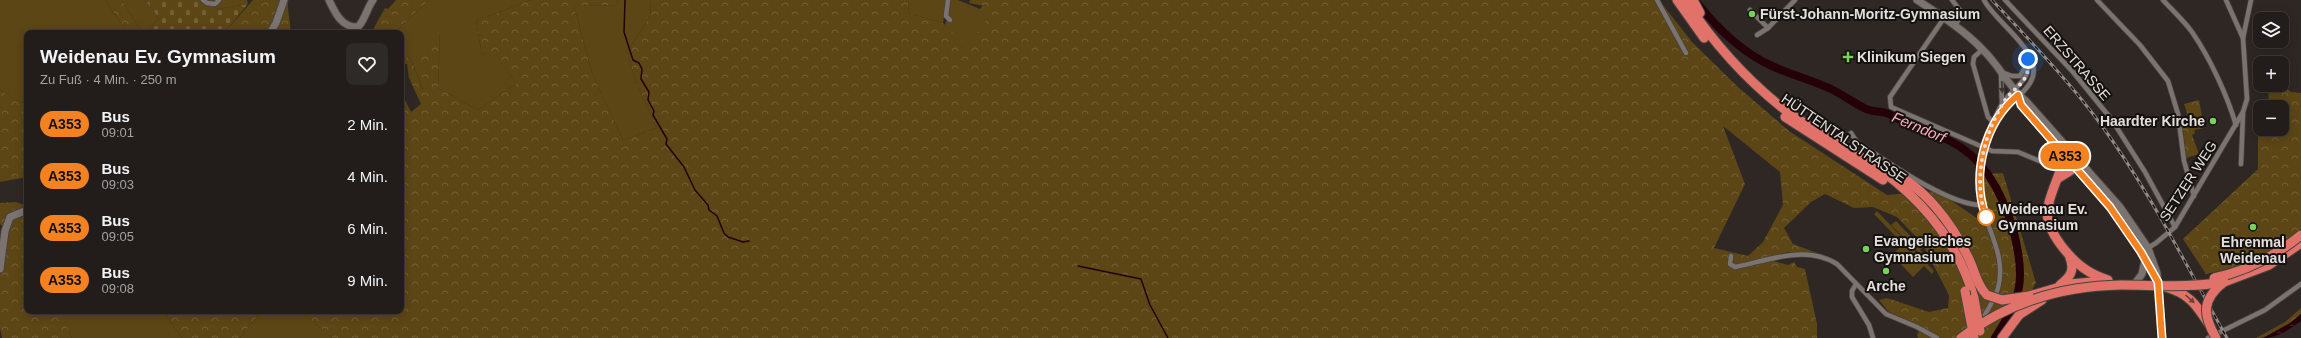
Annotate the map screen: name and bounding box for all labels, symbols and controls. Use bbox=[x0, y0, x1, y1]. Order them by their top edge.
place label: Fürst-Johann-Moritz-Gymnasium bbox=[1760, 6, 1980, 22]
marker: Fürst-Johann-Moritz-Gymnasium bbox=[1747, 9, 1757, 19]
map controls bbox=[2253, 12, 2289, 136]
button: layers bbox=[2253, 12, 2289, 48]
street label: ERZSTRASSE bbox=[2040, 23, 2114, 103]
button: heart bbox=[346, 43, 388, 85]
text: Weidenau Ev. Gymnasium bbox=[40, 46, 276, 67]
place label: Klinikum Siegen bbox=[1857, 49, 1966, 65]
your location bbox=[2018, 49, 2038, 69]
marker: Klinikum Siegen bbox=[1842, 51, 1854, 63]
button: + bbox=[2253, 56, 2289, 92]
text: Zu Fuß · 4 Min. · 250 m bbox=[40, 72, 177, 87]
one-way arrow bbox=[1999, 81, 2005, 94]
street label: HÜTTENTALSTRASSE bbox=[1779, 90, 1910, 186]
button: − bbox=[2253, 100, 2289, 136]
text: Bus bbox=[101, 108, 130, 125]
water label: Ferndorf bbox=[1890, 108, 1950, 147]
place label: Haardter Kirche bbox=[2100, 113, 2205, 129]
text: A353 bbox=[48, 116, 81, 132]
text: 2 Min. bbox=[347, 116, 388, 133]
marker: Haardter Kirche bbox=[2208, 116, 2218, 126]
text: 09:01 bbox=[101, 125, 134, 140]
street label: SETZER WEG bbox=[2156, 138, 2220, 224]
line badge: A353 bbox=[2037, 143, 2093, 169]
text: A353 bbox=[2048, 148, 2082, 164]
text: Bus bbox=[101, 160, 130, 177]
text: A353 bbox=[48, 168, 81, 184]
text: 4 Min. bbox=[347, 168, 388, 185]
text: 09:03 bbox=[101, 177, 134, 192]
place label: Weidenau Ev. Gymnasium bbox=[1998, 201, 2088, 233]
marker: Weidenau Ev. Gymnasium bbox=[1977, 208, 1995, 226]
text: Bus bbox=[101, 212, 130, 229]
text: A353 bbox=[48, 220, 81, 236]
text: 6 Min. bbox=[347, 220, 388, 237]
marker: Ehrenmal Weidenau bbox=[2248, 222, 2258, 232]
text: 09:05 bbox=[101, 229, 134, 244]
place label: Evangelisches Gymnasium bbox=[1874, 233, 1971, 265]
place label: Ehrenmal Weidenau bbox=[2220, 234, 2286, 266]
marker: Evangelisches Gymnasium bbox=[1861, 244, 1871, 254]
text: Bus bbox=[101, 264, 130, 281]
marker: Arche bbox=[1881, 266, 1891, 276]
text: A353 bbox=[48, 272, 81, 288]
text: 9 Min. bbox=[347, 272, 388, 289]
place label: Arche bbox=[1866, 278, 1906, 294]
text: 09:08 bbox=[101, 281, 134, 296]
one-way arrow bbox=[2186, 294, 2195, 303]

